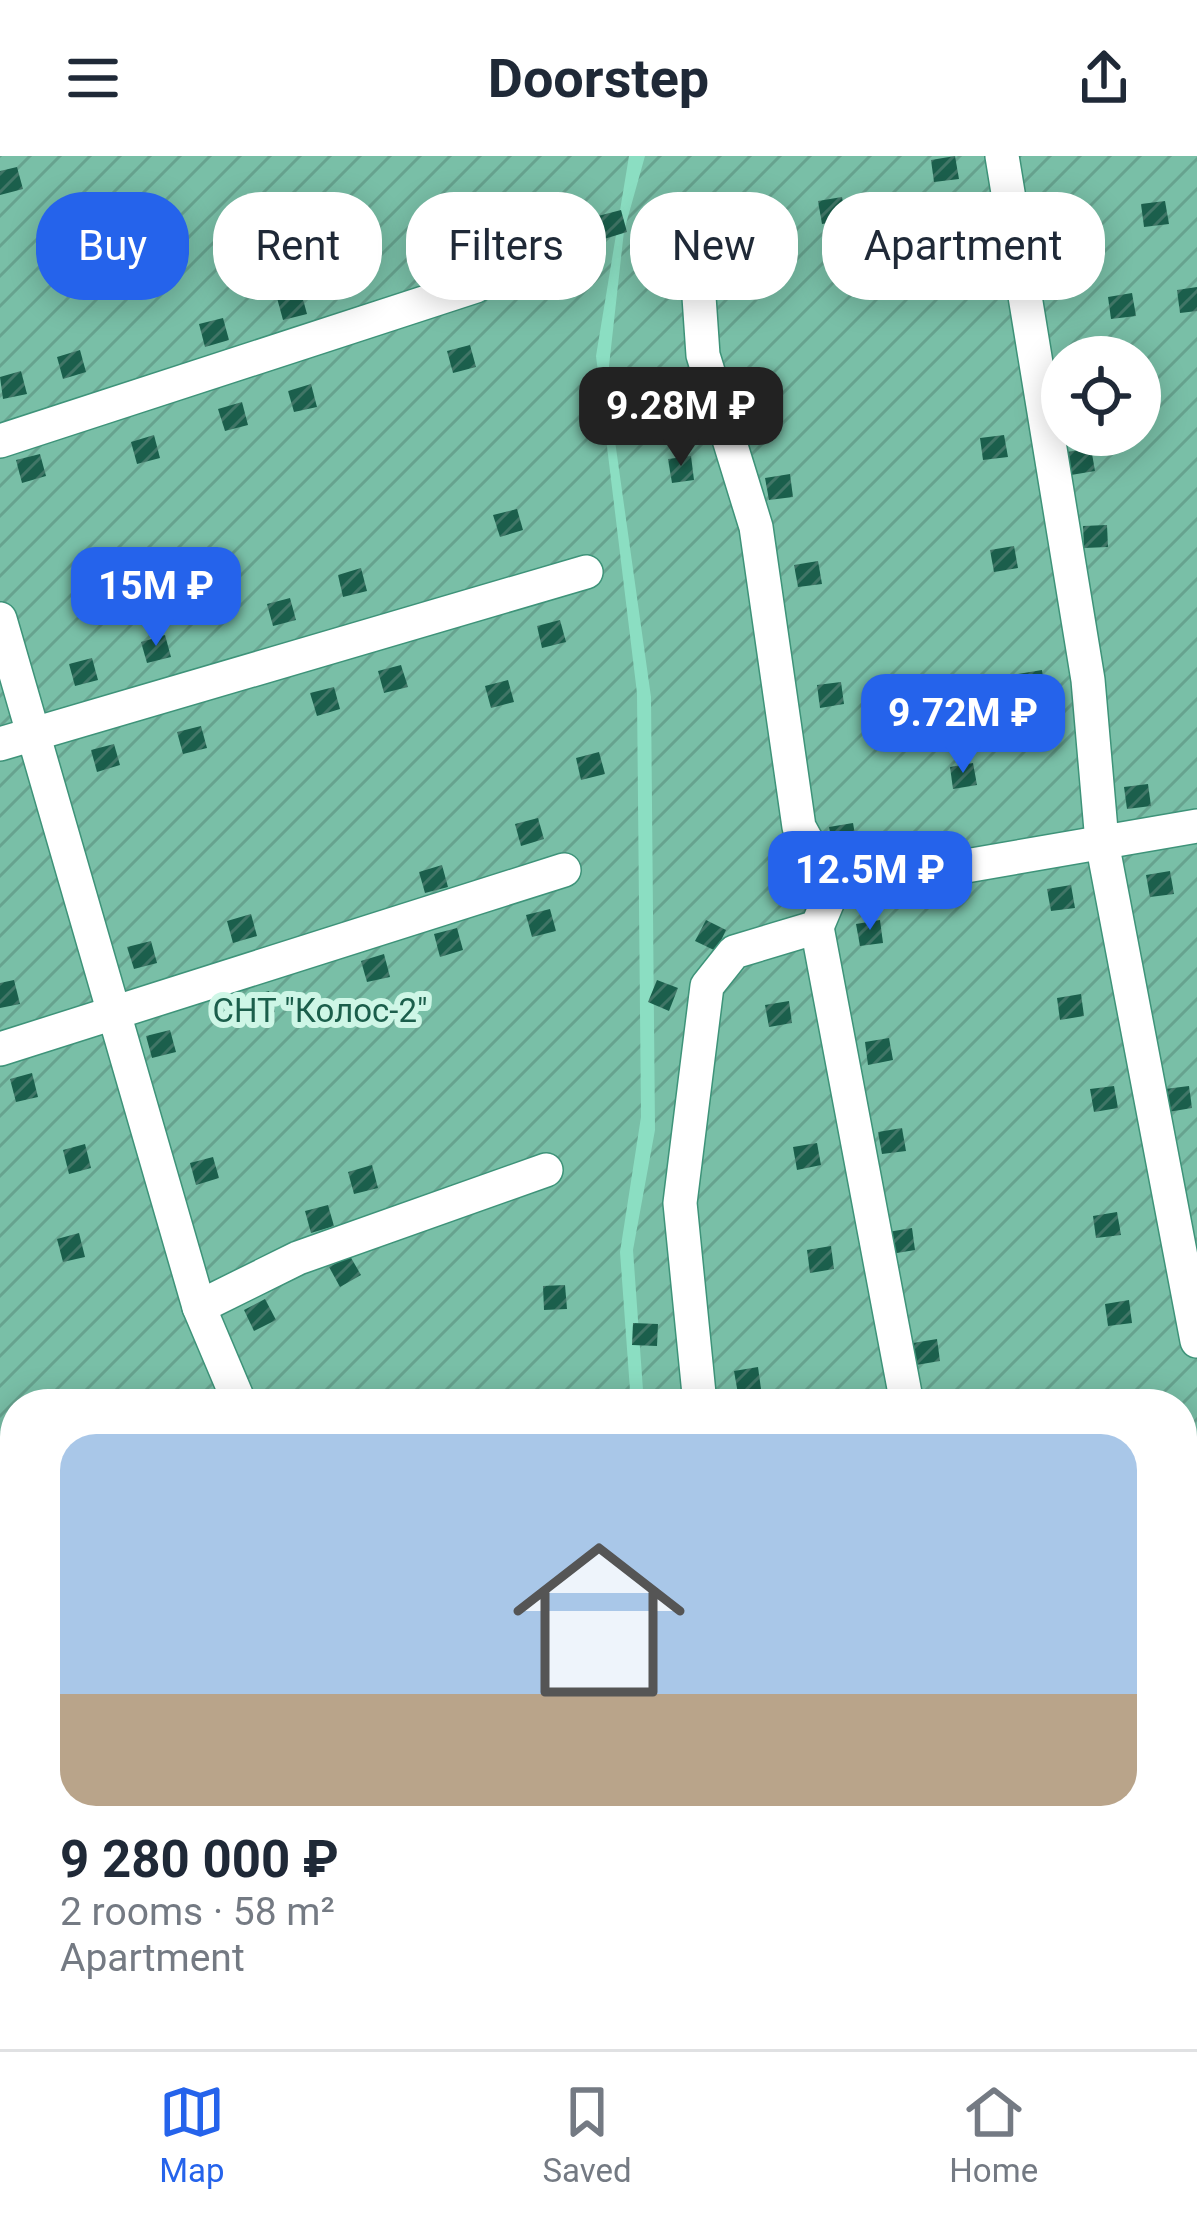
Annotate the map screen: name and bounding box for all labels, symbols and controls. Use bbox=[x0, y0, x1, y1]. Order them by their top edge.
icon: menu bbox=[60, 45, 126, 111]
icon: share bbox=[1071, 45, 1137, 111]
text: Doorstep bbox=[488, 47, 709, 110]
chip: Buy bbox=[36, 192, 189, 300]
chip: Rent bbox=[213, 192, 382, 300]
chip: Filters bbox=[406, 192, 606, 300]
chip: New bbox=[630, 192, 798, 300]
chip: Apartment bbox=[822, 192, 1105, 300]
map controls bbox=[1041, 336, 1161, 456]
button: locate bbox=[1041, 336, 1161, 456]
pin: 9.28M ₽ bbox=[570, 367, 792, 469]
text: 9.28M ₽ bbox=[606, 383, 756, 429]
pin: 15M ₽ bbox=[72, 547, 240, 649]
text: 15M ₽ bbox=[98, 563, 214, 609]
pin: 9.72M ₽ bbox=[852, 674, 1074, 776]
text: 9.72M ₽ bbox=[888, 690, 1038, 736]
pin: 12.5M ₽ bbox=[759, 831, 981, 933]
text: 12.5M ₽ bbox=[795, 847, 945, 893]
park label: СНТ "Колос-2" bbox=[212, 991, 428, 1030]
icon: home bbox=[491, 1512, 707, 1728]
text: 9 280 000 ₽ bbox=[60, 1830, 339, 1889]
text: 2 rooms · 58 m² bbox=[60, 1889, 335, 1935]
text: Apartment bbox=[60, 1935, 245, 1981]
tab: Map bbox=[159, 2079, 225, 2190]
tab: Saved bbox=[542, 2079, 632, 2190]
tab: Home bbox=[949, 2079, 1038, 2190]

